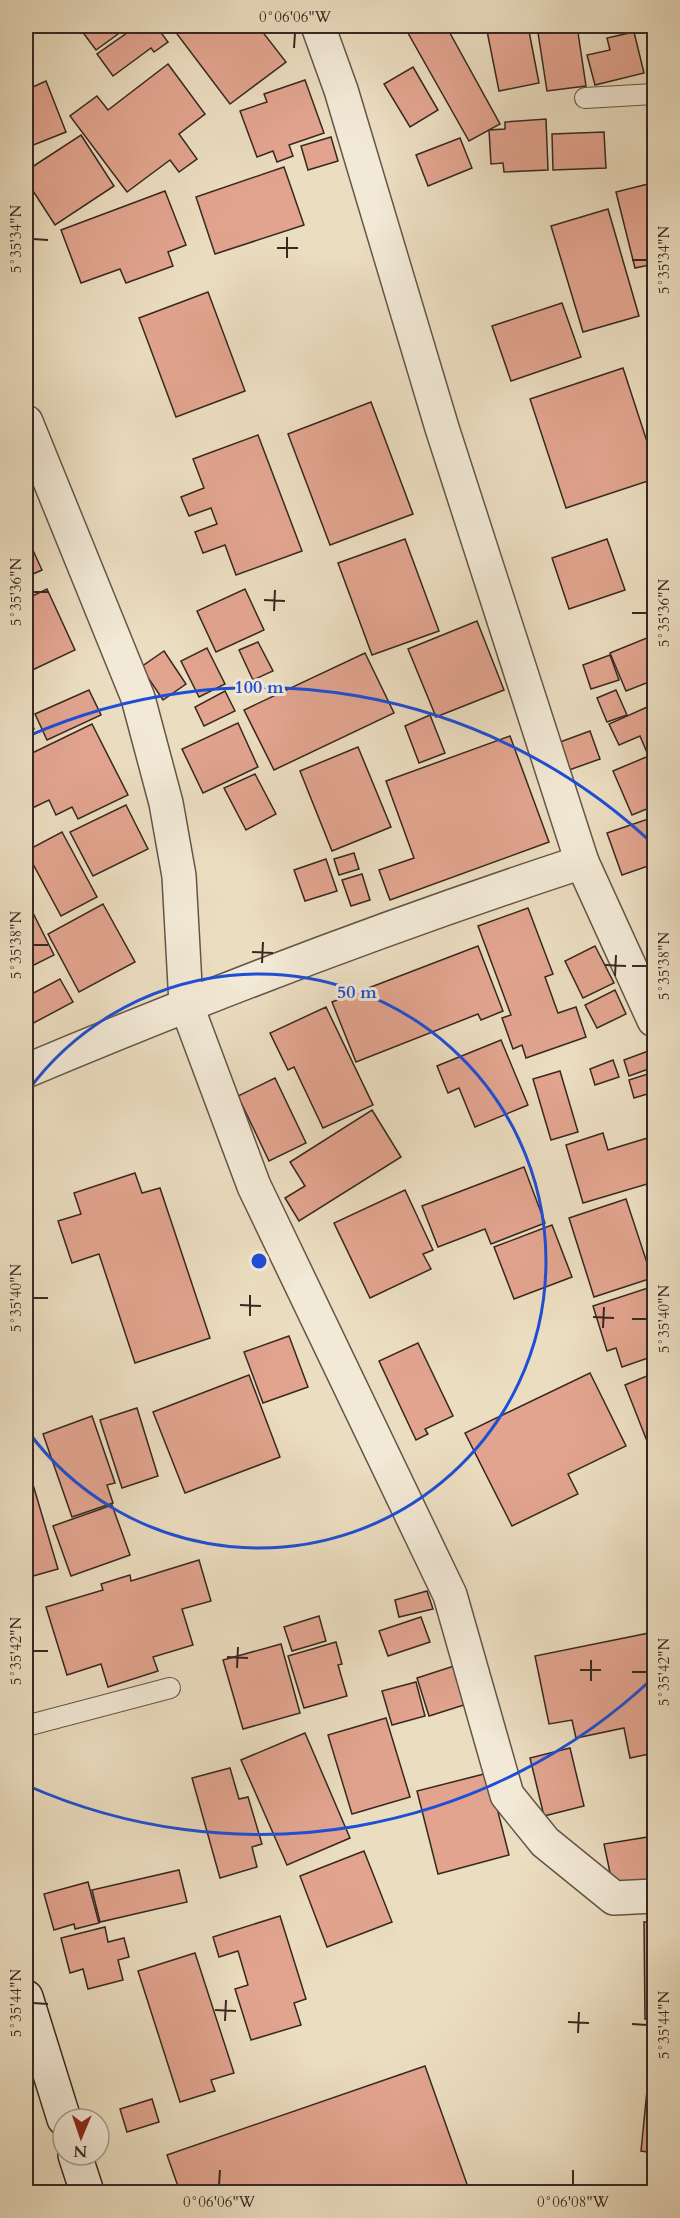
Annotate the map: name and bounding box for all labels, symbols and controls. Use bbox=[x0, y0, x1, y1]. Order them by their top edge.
text: 0°06'06"W bbox=[259, 7, 332, 27]
text: 5°35'34"N bbox=[6, 205, 26, 273]
text: 5°35'34"N bbox=[654, 226, 674, 294]
text: 5°35'36"N bbox=[6, 558, 26, 626]
text: 5°35'36"N bbox=[654, 579, 674, 647]
text: 100 m bbox=[234, 675, 284, 700]
text: 5°35'38"N bbox=[6, 911, 26, 979]
text: 5°35'38"N bbox=[654, 932, 674, 1000]
text: 50 m bbox=[337, 980, 377, 1005]
centre of rings bbox=[249, 1251, 269, 1271]
text: 5°35'40"N bbox=[6, 1264, 26, 1332]
text: 5°35'40"N bbox=[654, 1285, 674, 1353]
text: 5°35'42"N bbox=[6, 1617, 26, 1685]
text: 5°35'42"N bbox=[654, 1638, 674, 1706]
text: 5°35'44"N bbox=[6, 1969, 26, 2037]
text: 5°35'44"N bbox=[654, 1991, 674, 2059]
north arrow bbox=[51, 2107, 111, 2167]
text: N bbox=[73, 2140, 88, 2162]
text: 0°06'06"W bbox=[183, 2192, 256, 2212]
text: 0°06'08"W bbox=[537, 2192, 610, 2212]

